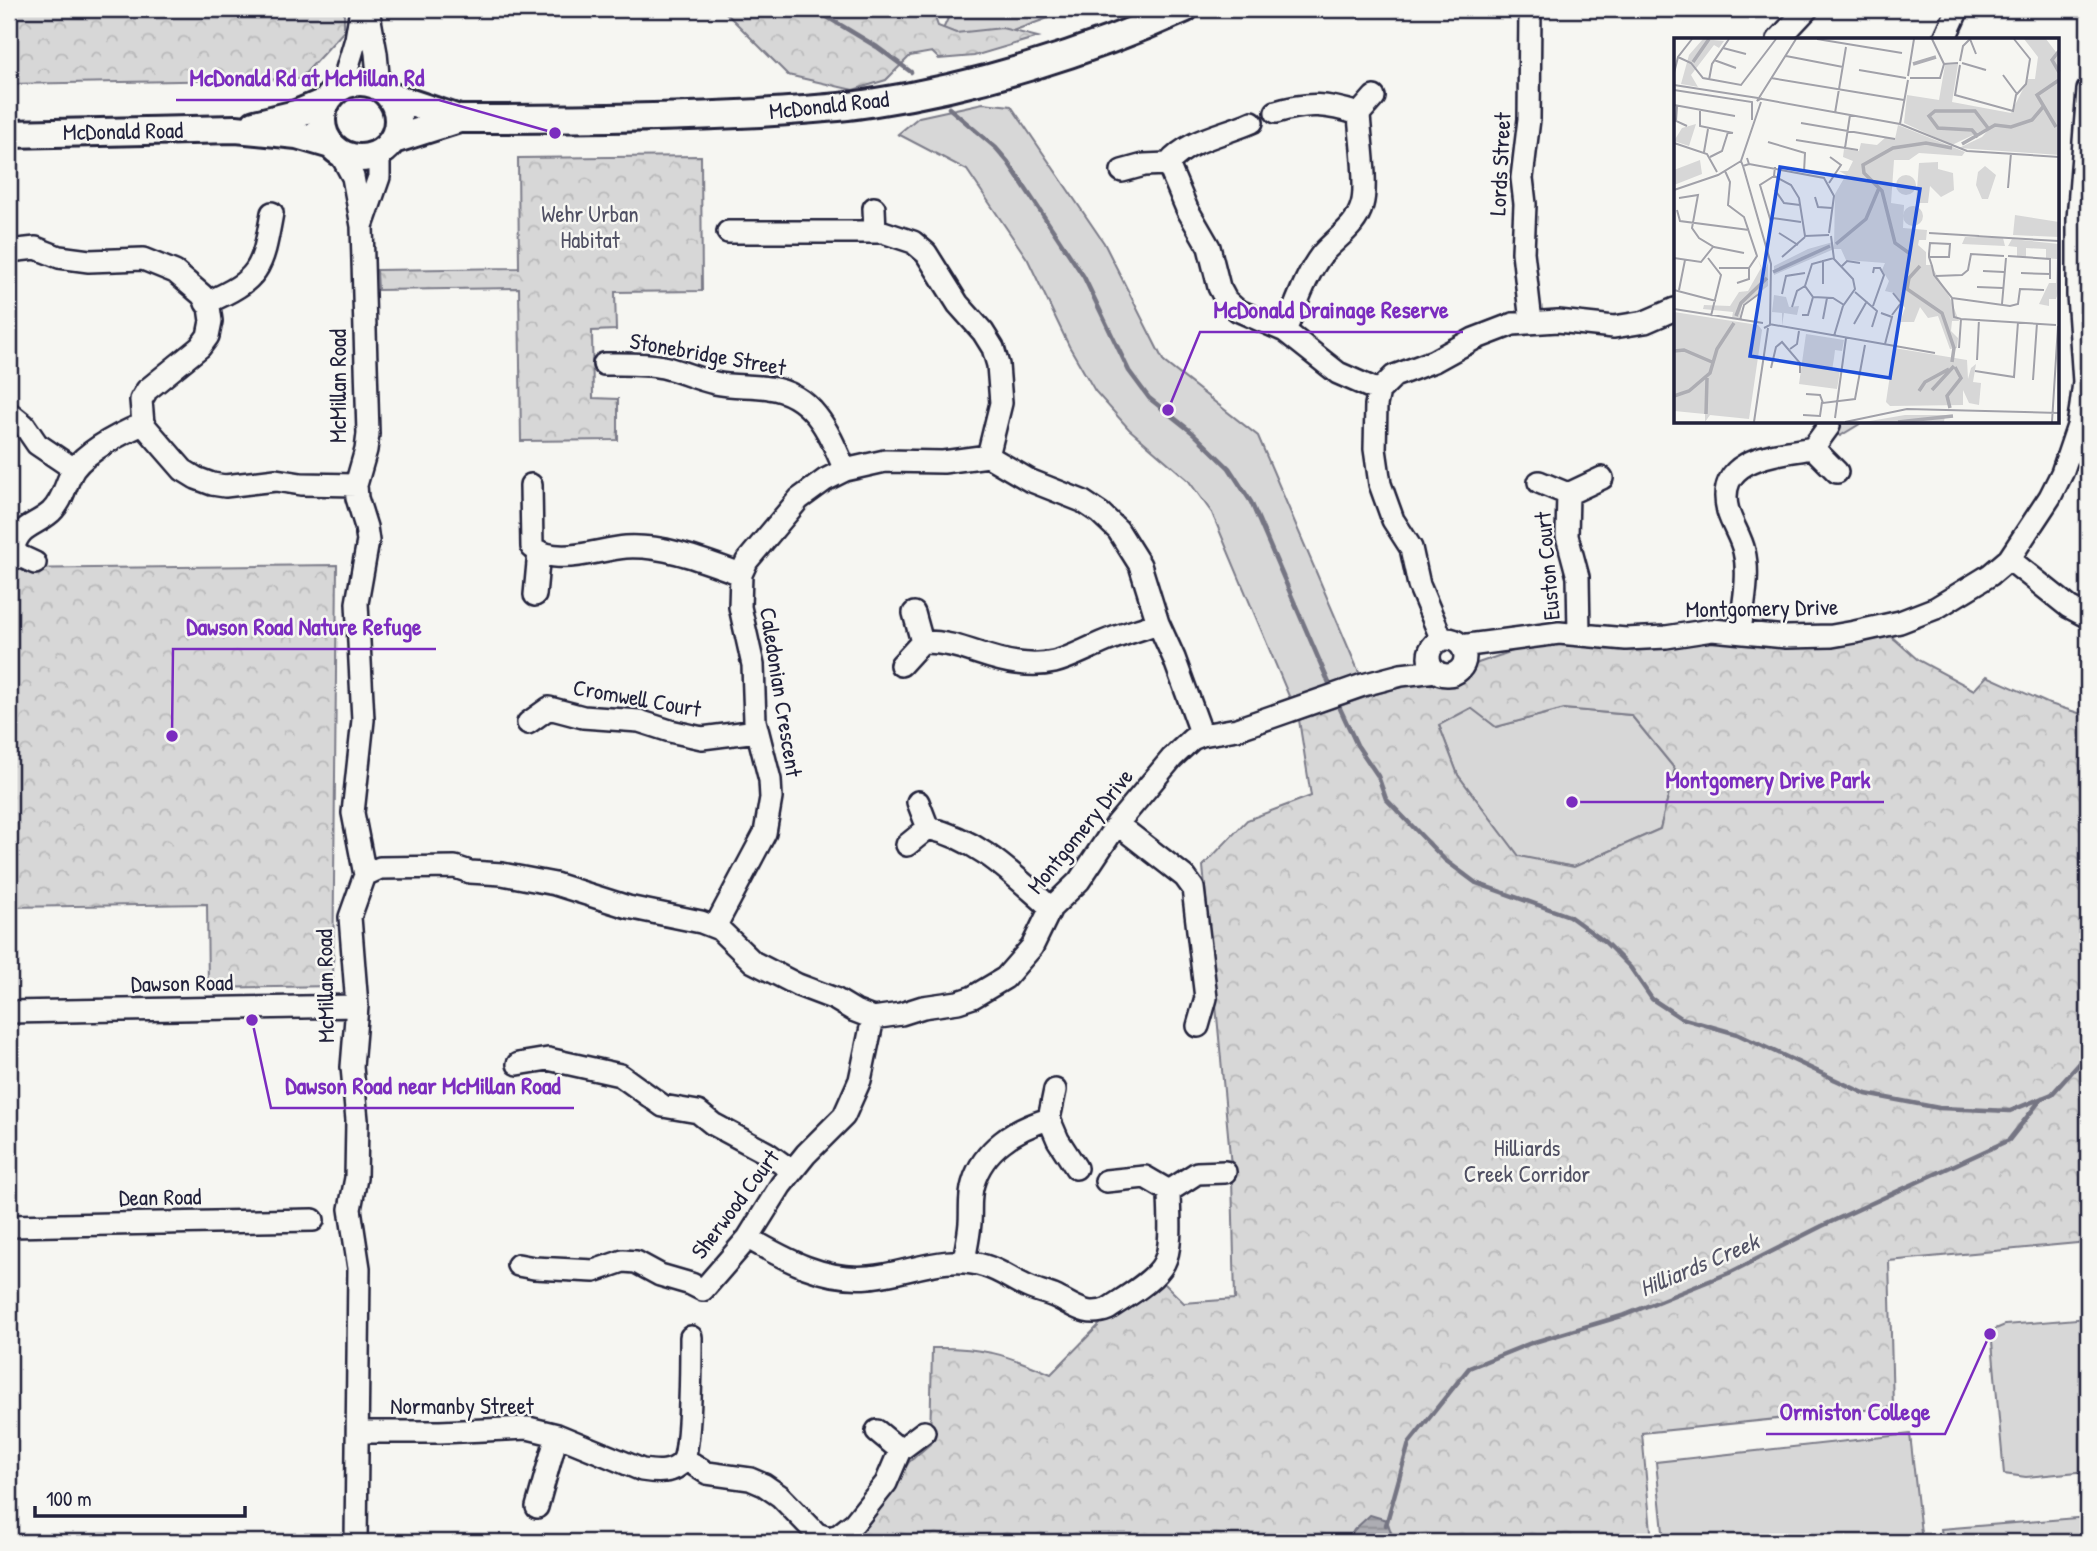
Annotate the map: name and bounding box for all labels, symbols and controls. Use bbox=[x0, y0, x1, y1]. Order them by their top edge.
inset map bbox=[1674, 38, 2058, 424]
callout: McDonald Rd at McMillan Rd bbox=[176, 55, 439, 100]
text: McDonald Rd at McMillan Rd bbox=[190, 61, 425, 93]
street label: McDonald Road bbox=[768, 83, 890, 126]
street label: Lords Street bbox=[1481, 110, 1518, 216]
street label: McDonald Road bbox=[63, 114, 183, 147]
park label: Wehr Urban Habitat bbox=[541, 198, 639, 255]
callout: McDonald Drainage Reserve bbox=[1200, 287, 1463, 332]
text: McDonald Drainage Reserve bbox=[1213, 293, 1449, 326]
street label: Stonebridge Street bbox=[628, 325, 790, 383]
street label: McMillan Road bbox=[322, 329, 353, 443]
street label: Euston Court bbox=[1526, 509, 1567, 622]
street label: Montgomery Drive bbox=[1685, 591, 1839, 624]
callout: Dawson Road Nature Refuge bbox=[173, 604, 436, 649]
street label: Caledonian Crescent bbox=[753, 605, 810, 780]
text: Dawson Road Nature Refuge bbox=[186, 610, 422, 643]
street label: Cromwell Court bbox=[571, 671, 704, 724]
callout: Montgomery Drive Park bbox=[1651, 757, 1884, 802]
street label: Montgomery Drive bbox=[1020, 762, 1140, 900]
text: Montgomery Drive Park bbox=[1665, 763, 1871, 796]
street label: McMillan Road bbox=[308, 929, 341, 1043]
street label: Dawson Road bbox=[131, 966, 233, 999]
callout: Dawson Road near McMillan Road bbox=[271, 1063, 574, 1108]
text: Dawson Road near McMillan Road bbox=[285, 1069, 561, 1101]
park label: Hilliards Creek Corridor bbox=[1464, 1132, 1590, 1189]
street label: Sherwood Court bbox=[683, 1142, 787, 1265]
street label: Dean Road bbox=[118, 1180, 202, 1213]
water label: Hilliards Creek bbox=[1634, 1224, 1765, 1304]
callout: Ormiston College bbox=[1766, 1389, 1945, 1434]
street label: Normanby Street bbox=[390, 1390, 535, 1421]
text: Ormiston College bbox=[1780, 1395, 1931, 1428]
scale bar bbox=[35, 1474, 245, 1518]
text: 100 m bbox=[46, 1484, 92, 1513]

